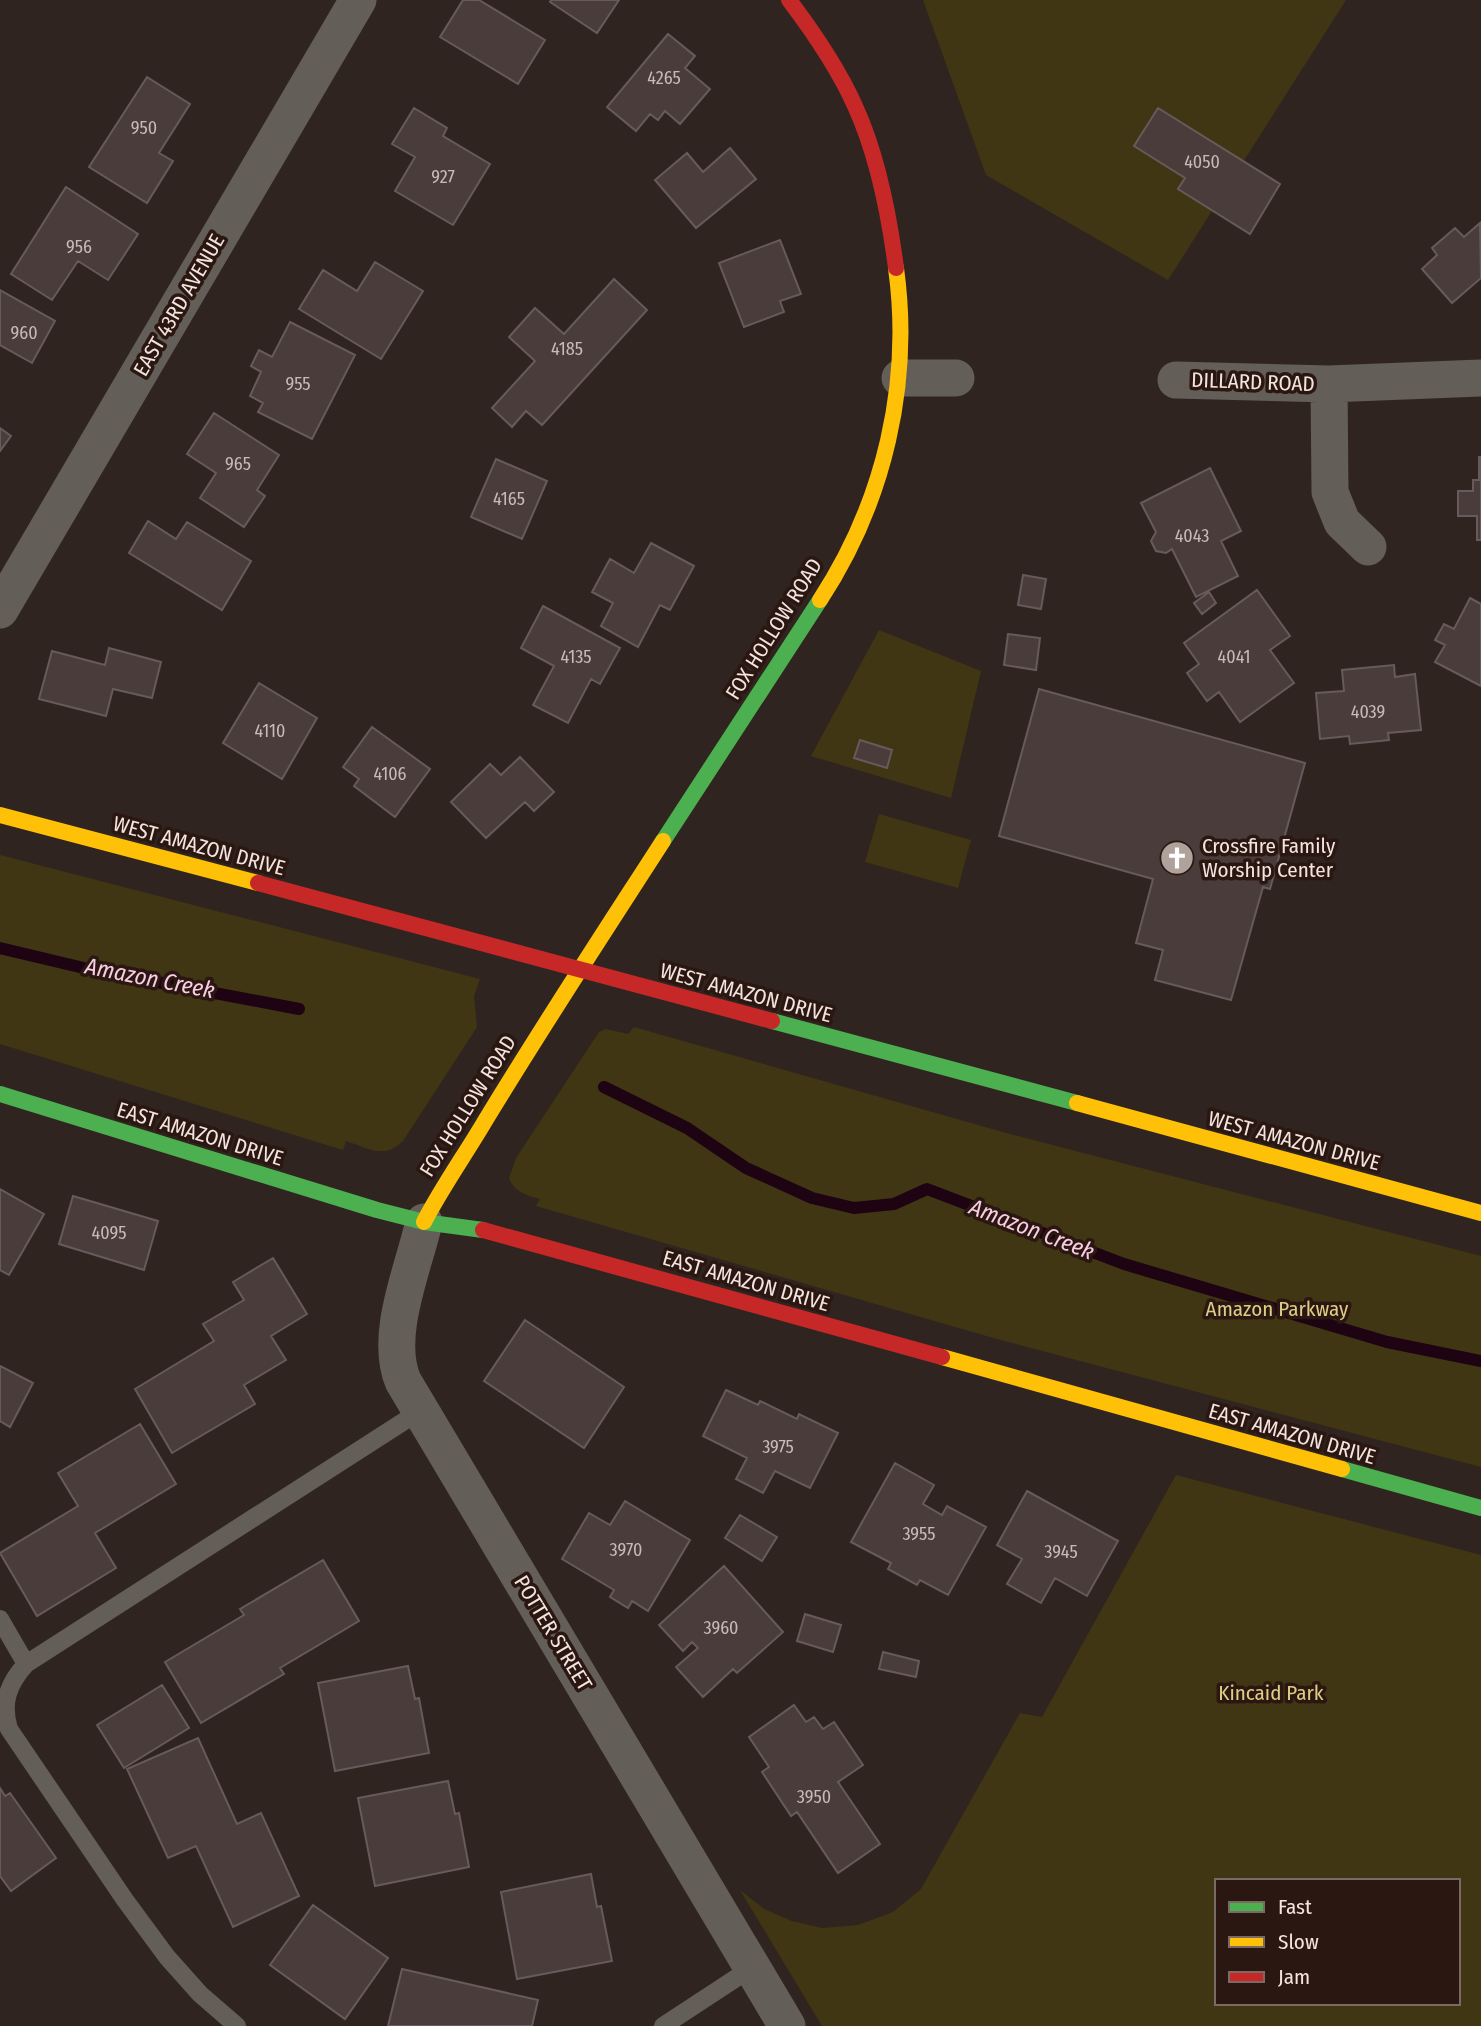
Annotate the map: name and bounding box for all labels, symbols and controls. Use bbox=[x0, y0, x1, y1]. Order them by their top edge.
house number: 4265 bbox=[647, 67, 681, 89]
house number: 950 bbox=[131, 117, 157, 139]
house number: 4050 bbox=[1184, 151, 1220, 173]
house number: 927 bbox=[431, 166, 455, 188]
street label: EAST 43RD AVENUE bbox=[128, 229, 230, 381]
house number: 956 bbox=[66, 236, 92, 258]
house number: 960 bbox=[10, 322, 38, 344]
house number: 4185 bbox=[551, 338, 583, 360]
street label: DILLARD ROAD bbox=[1191, 367, 1315, 397]
house number: 955 bbox=[285, 373, 311, 395]
house number: 965 bbox=[225, 453, 251, 475]
house number: 4165 bbox=[493, 488, 525, 510]
house number: 4043 bbox=[1175, 525, 1209, 547]
street label: FOX HOLLOW ROAD bbox=[720, 553, 828, 705]
house number: 4135 bbox=[560, 646, 592, 668]
house number: 4041 bbox=[1218, 646, 1250, 668]
house number: 4039 bbox=[1351, 701, 1385, 723]
house number: 4110 bbox=[255, 720, 285, 742]
house number: 4106 bbox=[373, 763, 407, 785]
street label: WEST AMAZON DRIVE bbox=[110, 811, 288, 881]
place label: Crossfire Family Worship Center bbox=[1202, 833, 1336, 883]
church icon: Crossfire Family Worship Center bbox=[1158, 839, 1196, 877]
water label: Amazon Creek bbox=[82, 952, 217, 1004]
street label: WEST AMAZON DRIVE bbox=[657, 958, 835, 1028]
street label: FOX HOLLOW ROAD bbox=[414, 1030, 522, 1182]
street label: EAST AMAZON DRIVE bbox=[114, 1096, 286, 1172]
street label: WEST AMAZON DRIVE bbox=[1205, 1106, 1383, 1176]
water label: Amazon Creek bbox=[965, 1192, 1098, 1266]
house number: 4095 bbox=[92, 1222, 126, 1244]
street label: EAST AMAZON DRIVE bbox=[660, 1245, 833, 1317]
park label: Amazon Parkway bbox=[1206, 1296, 1349, 1322]
street label: EAST AMAZON DRIVE bbox=[1206, 1398, 1379, 1470]
house number: 3975 bbox=[762, 1436, 794, 1458]
house number: 3955 bbox=[902, 1523, 936, 1545]
house number: 3970 bbox=[610, 1539, 642, 1561]
house number: 3945 bbox=[1044, 1541, 1078, 1563]
street label: POTTER STREET bbox=[508, 1571, 598, 1695]
house number: 3960 bbox=[704, 1617, 738, 1639]
park label: Kincaid Park bbox=[1218, 1680, 1324, 1706]
house number: 3950 bbox=[797, 1786, 831, 1808]
legend bbox=[1215, 1879, 1460, 2005]
text: Fast bbox=[1278, 1894, 1312, 1920]
text: Slow bbox=[1278, 1929, 1319, 1955]
text: Jam bbox=[1278, 1964, 1310, 1990]

